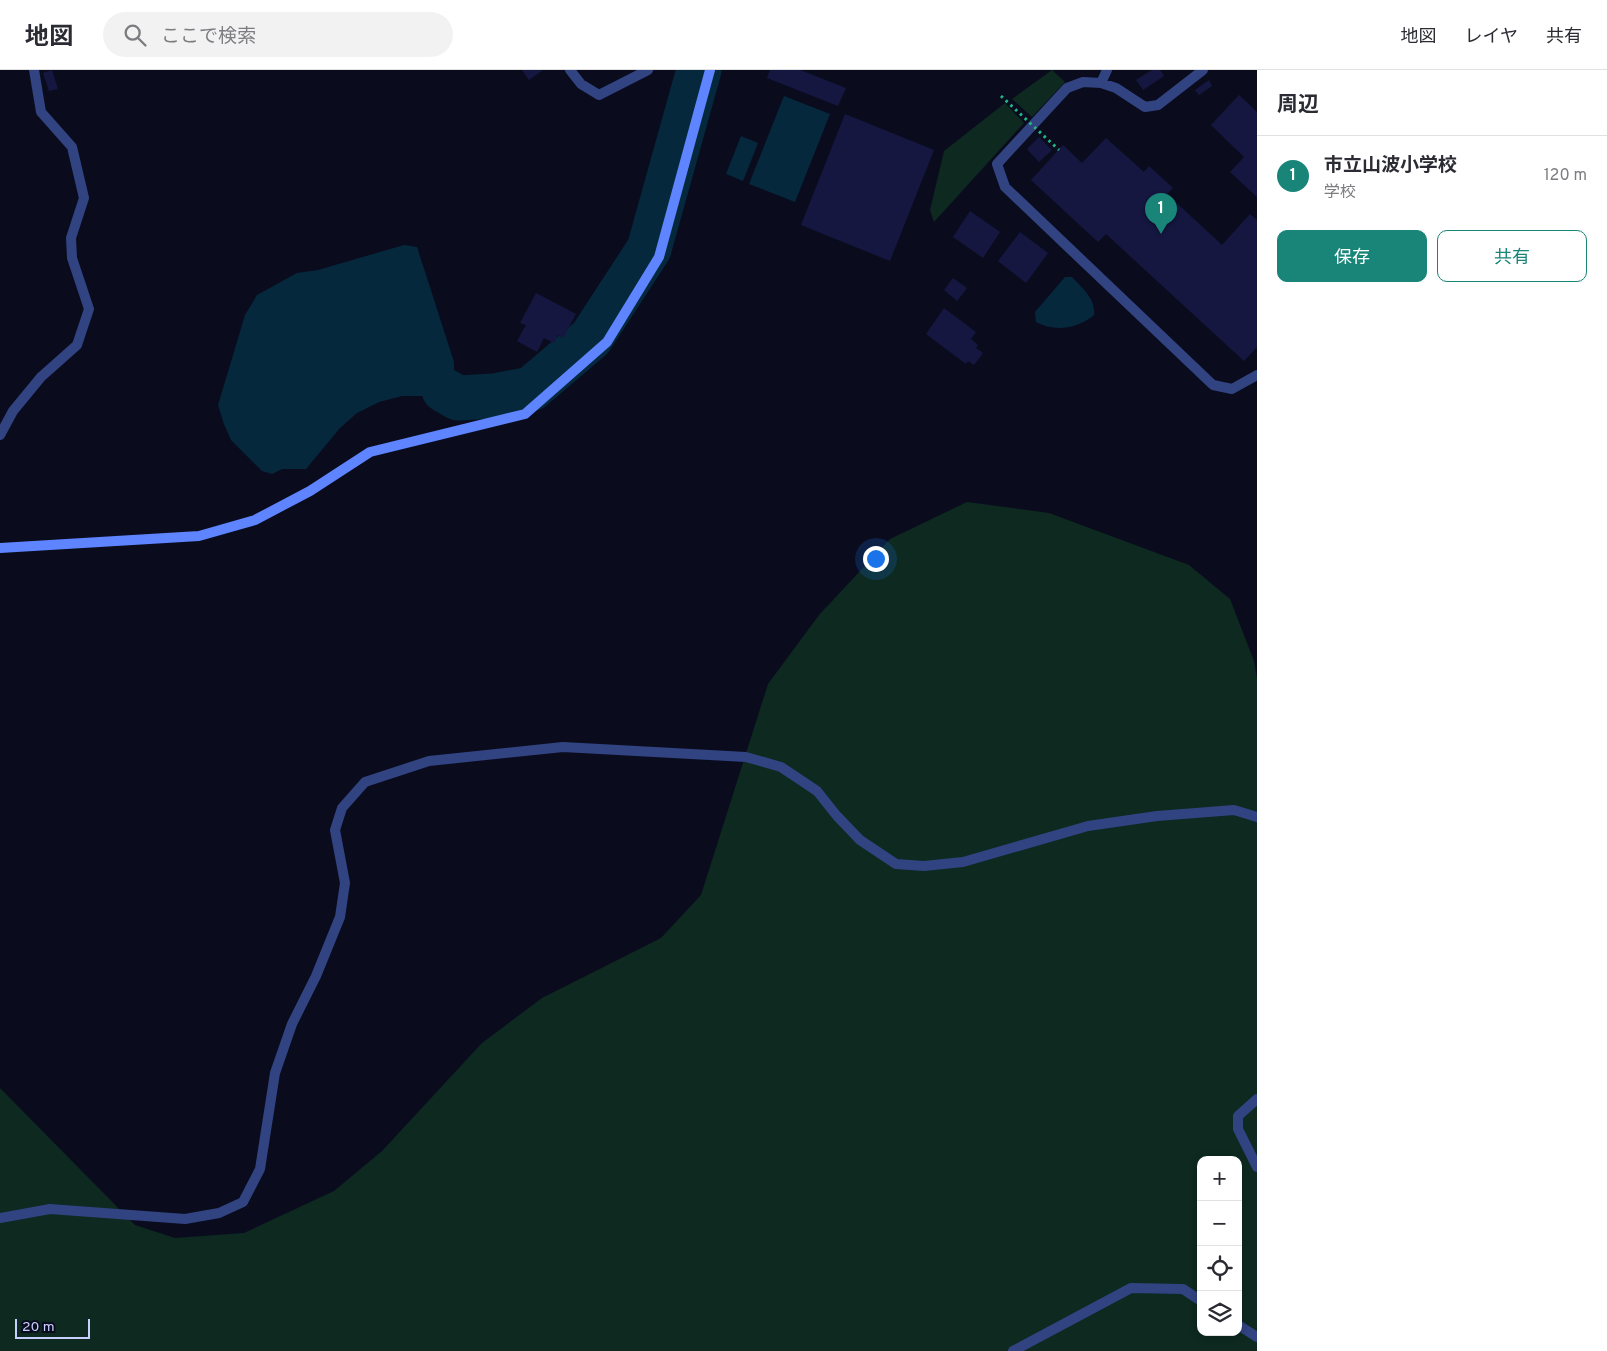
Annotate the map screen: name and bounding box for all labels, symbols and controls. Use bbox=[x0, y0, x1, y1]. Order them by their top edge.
search box bbox=[103, 12, 453, 57]
icon: search bbox=[121, 21, 149, 49]
text: 地図 bbox=[25, 23, 73, 53]
text: ここで検索 bbox=[161, 25, 256, 49]
text: 地図 bbox=[1401, 26, 1437, 49]
text: レイヤ bbox=[1465, 26, 1518, 49]
text: 共有 bbox=[1546, 26, 1582, 49]
text: 周辺 bbox=[1277, 92, 1319, 119]
text: 市立山波小学校 bbox=[1324, 154, 1457, 178]
text: 1 bbox=[1290, 166, 1296, 186]
text: 120 m bbox=[1544, 166, 1587, 186]
text: 学校 bbox=[1324, 183, 1356, 203]
pin: 1 bbox=[1145, 193, 1177, 234]
button: 保存 bbox=[1277, 230, 1427, 282]
button: 共有 bbox=[1437, 230, 1587, 282]
your location bbox=[863, 546, 889, 572]
map controls bbox=[1197, 1156, 1242, 1336]
button: + bbox=[1197, 1156, 1242, 1201]
button: − bbox=[1197, 1201, 1242, 1246]
button: locate bbox=[1197, 1246, 1242, 1291]
button: layers bbox=[1197, 1291, 1242, 1336]
scale bar bbox=[15, 1316, 90, 1339]
text: 20 m bbox=[22, 1319, 55, 1336]

